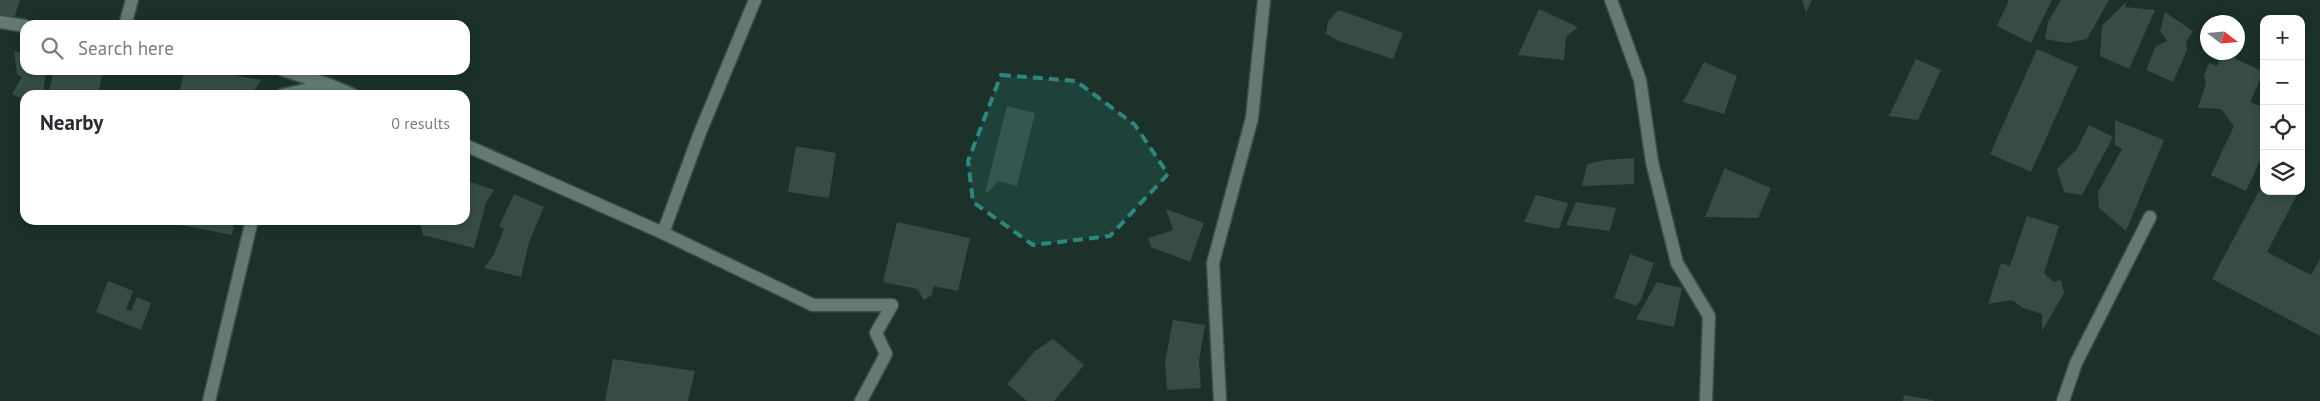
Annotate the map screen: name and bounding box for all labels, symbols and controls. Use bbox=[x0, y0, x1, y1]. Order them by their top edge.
north arrow bbox=[2200, 15, 2245, 60]
map controls bbox=[2260, 15, 2305, 195]
button: + bbox=[2260, 15, 2305, 60]
search box bbox=[20, 20, 470, 75]
icon: search bbox=[38, 34, 66, 62]
text: Search here bbox=[78, 36, 174, 60]
button: − bbox=[2260, 60, 2305, 105]
button: locate bbox=[2260, 105, 2305, 150]
text: Nearby bbox=[40, 109, 103, 136]
text: 0 results bbox=[391, 113, 450, 133]
button: layers bbox=[2260, 150, 2305, 195]

